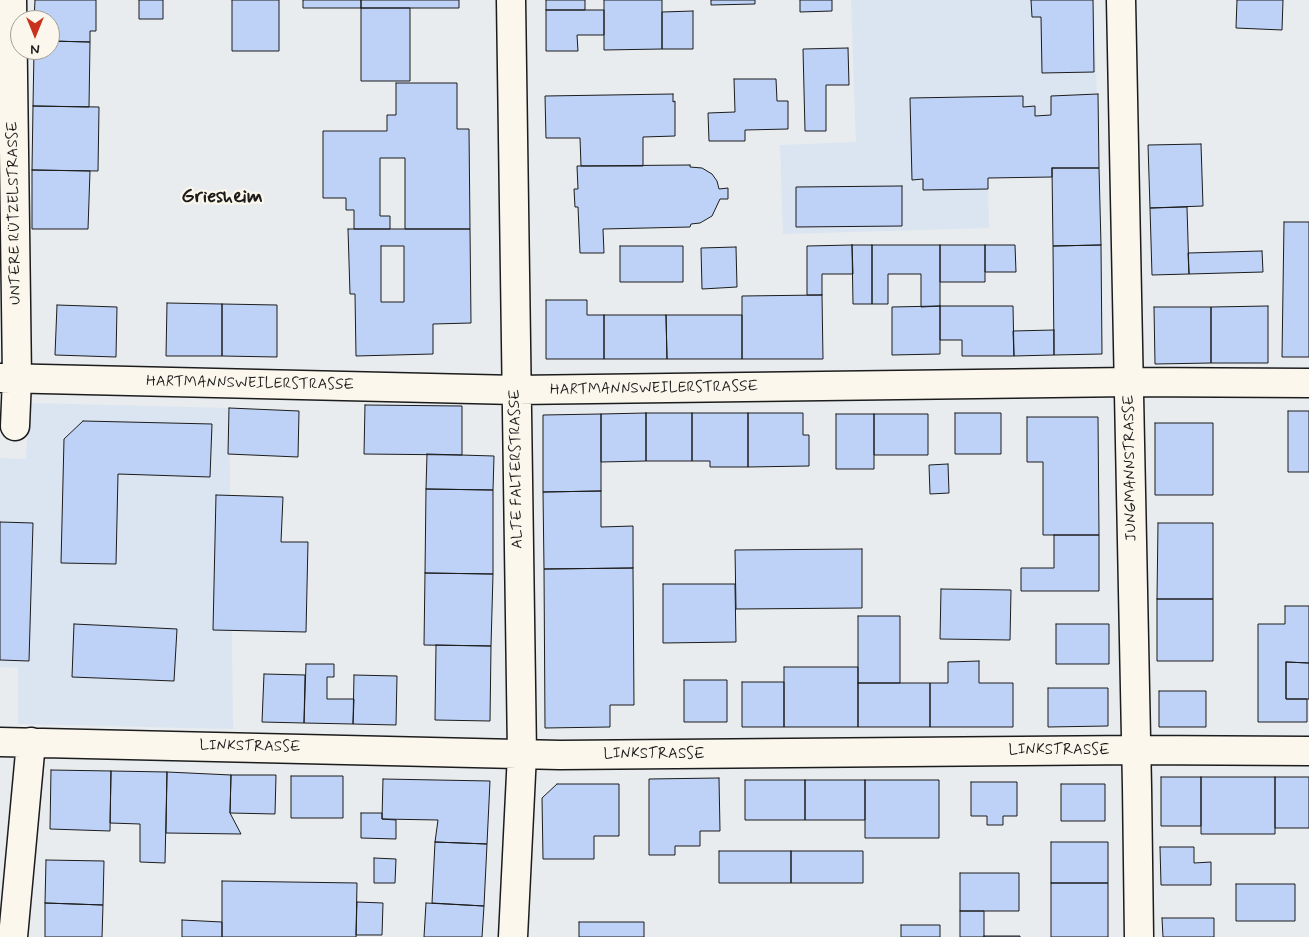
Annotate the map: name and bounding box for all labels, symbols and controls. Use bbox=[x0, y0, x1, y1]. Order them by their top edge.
north arrow bbox=[10, 10, 60, 60]
text: N bbox=[30, 40, 40, 58]
street label: UNTERE RÜTZELSTRASSE bbox=[4, 121, 26, 305]
district label: Griesheim bbox=[181, 186, 263, 210]
street label: HARTMANNSWEILERSTRASSE bbox=[146, 373, 354, 395]
street label: HARTMANNSWEILERSTRASSE bbox=[550, 378, 758, 400]
street label: ALTE FALTERSTRASSE bbox=[507, 389, 527, 549]
street label: JUNGMANNSTRASSE bbox=[1121, 395, 1141, 541]
street label: LINKSTRASSE bbox=[199, 737, 301, 757]
street label: LINKSTRASSE bbox=[1008, 742, 1110, 760]
street label: LINKSTRASSE bbox=[603, 746, 705, 764]

